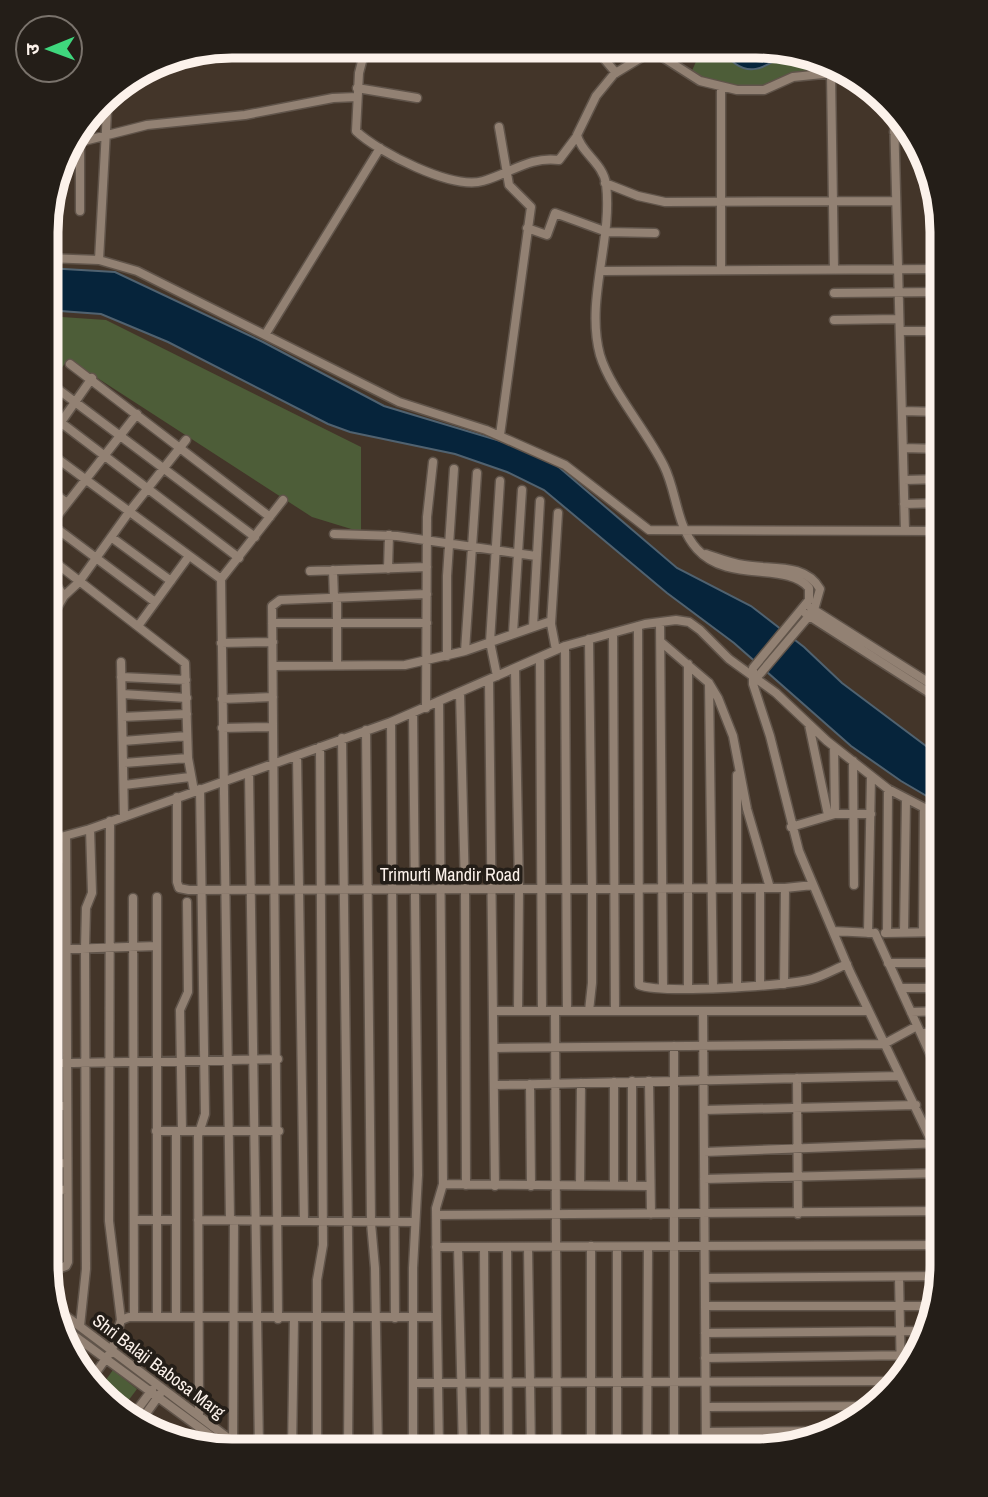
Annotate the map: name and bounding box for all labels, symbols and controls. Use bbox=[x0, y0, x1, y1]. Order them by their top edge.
north arrow bbox=[14, 14, 84, 84]
text: उ bbox=[19, 43, 45, 55]
street label: Trimurti Mandir Road bbox=[380, 862, 520, 887]
street label: Shri Balaji Babosa Marg bbox=[88, 1308, 231, 1425]

